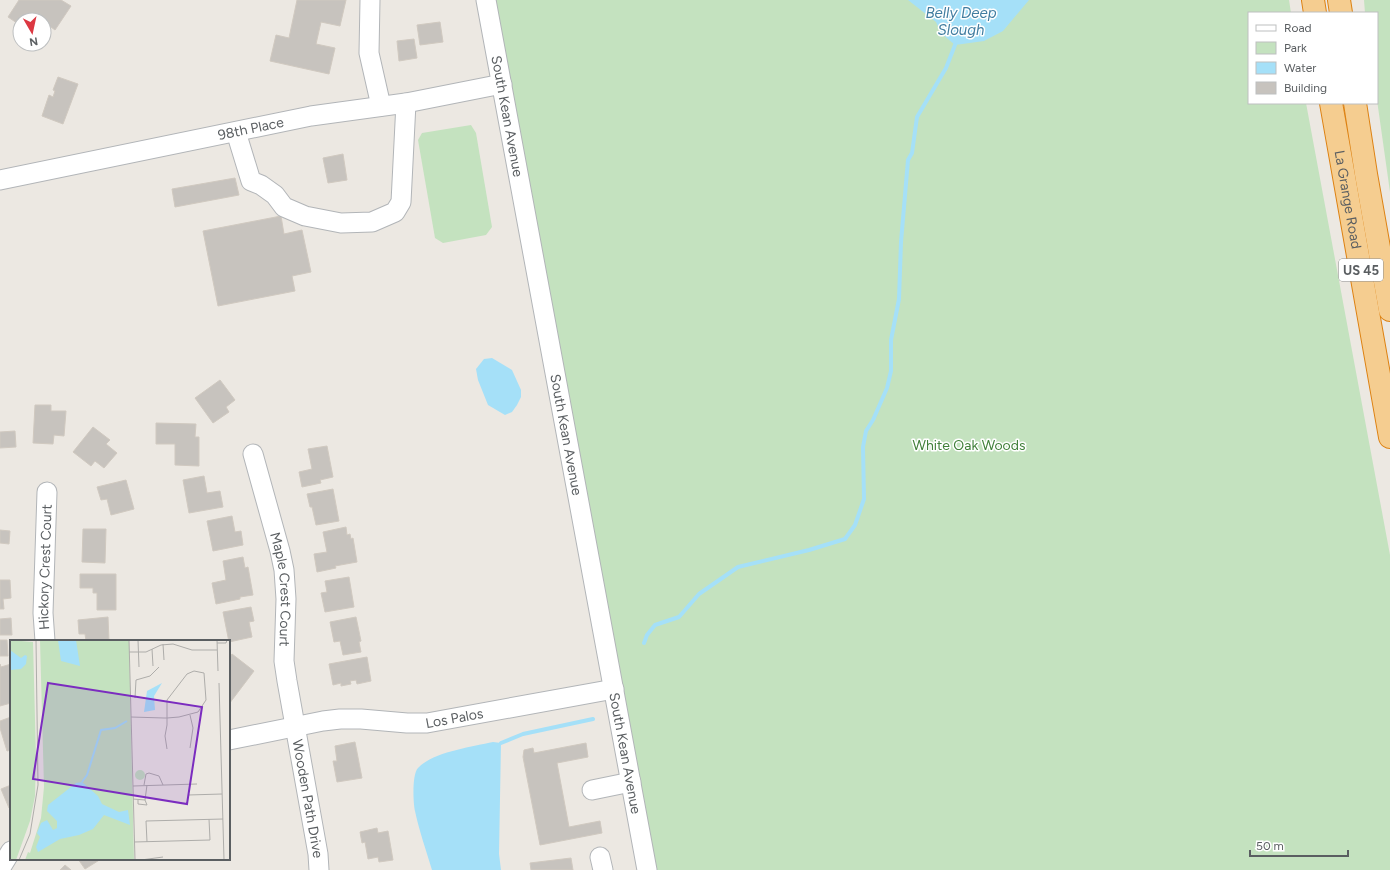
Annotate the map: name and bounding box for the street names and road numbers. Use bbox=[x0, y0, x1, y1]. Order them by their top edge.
street label: South Kean Avenue bbox=[488, 54, 527, 178]
street label: 98th Place bbox=[216, 113, 285, 143]
street label: La Grange Road bbox=[1331, 149, 1365, 250]
road number: US 45 bbox=[1339, 259, 1383, 281]
street label: South Kean Avenue bbox=[547, 373, 586, 497]
street label: Hickory Crest Court bbox=[34, 504, 55, 630]
street label: Maple Crest Court bbox=[267, 530, 295, 647]
street label: South Kean Avenue bbox=[606, 691, 645, 816]
street label: Los Palos bbox=[424, 704, 485, 732]
street label: Wooden Path Drive bbox=[289, 738, 327, 859]

